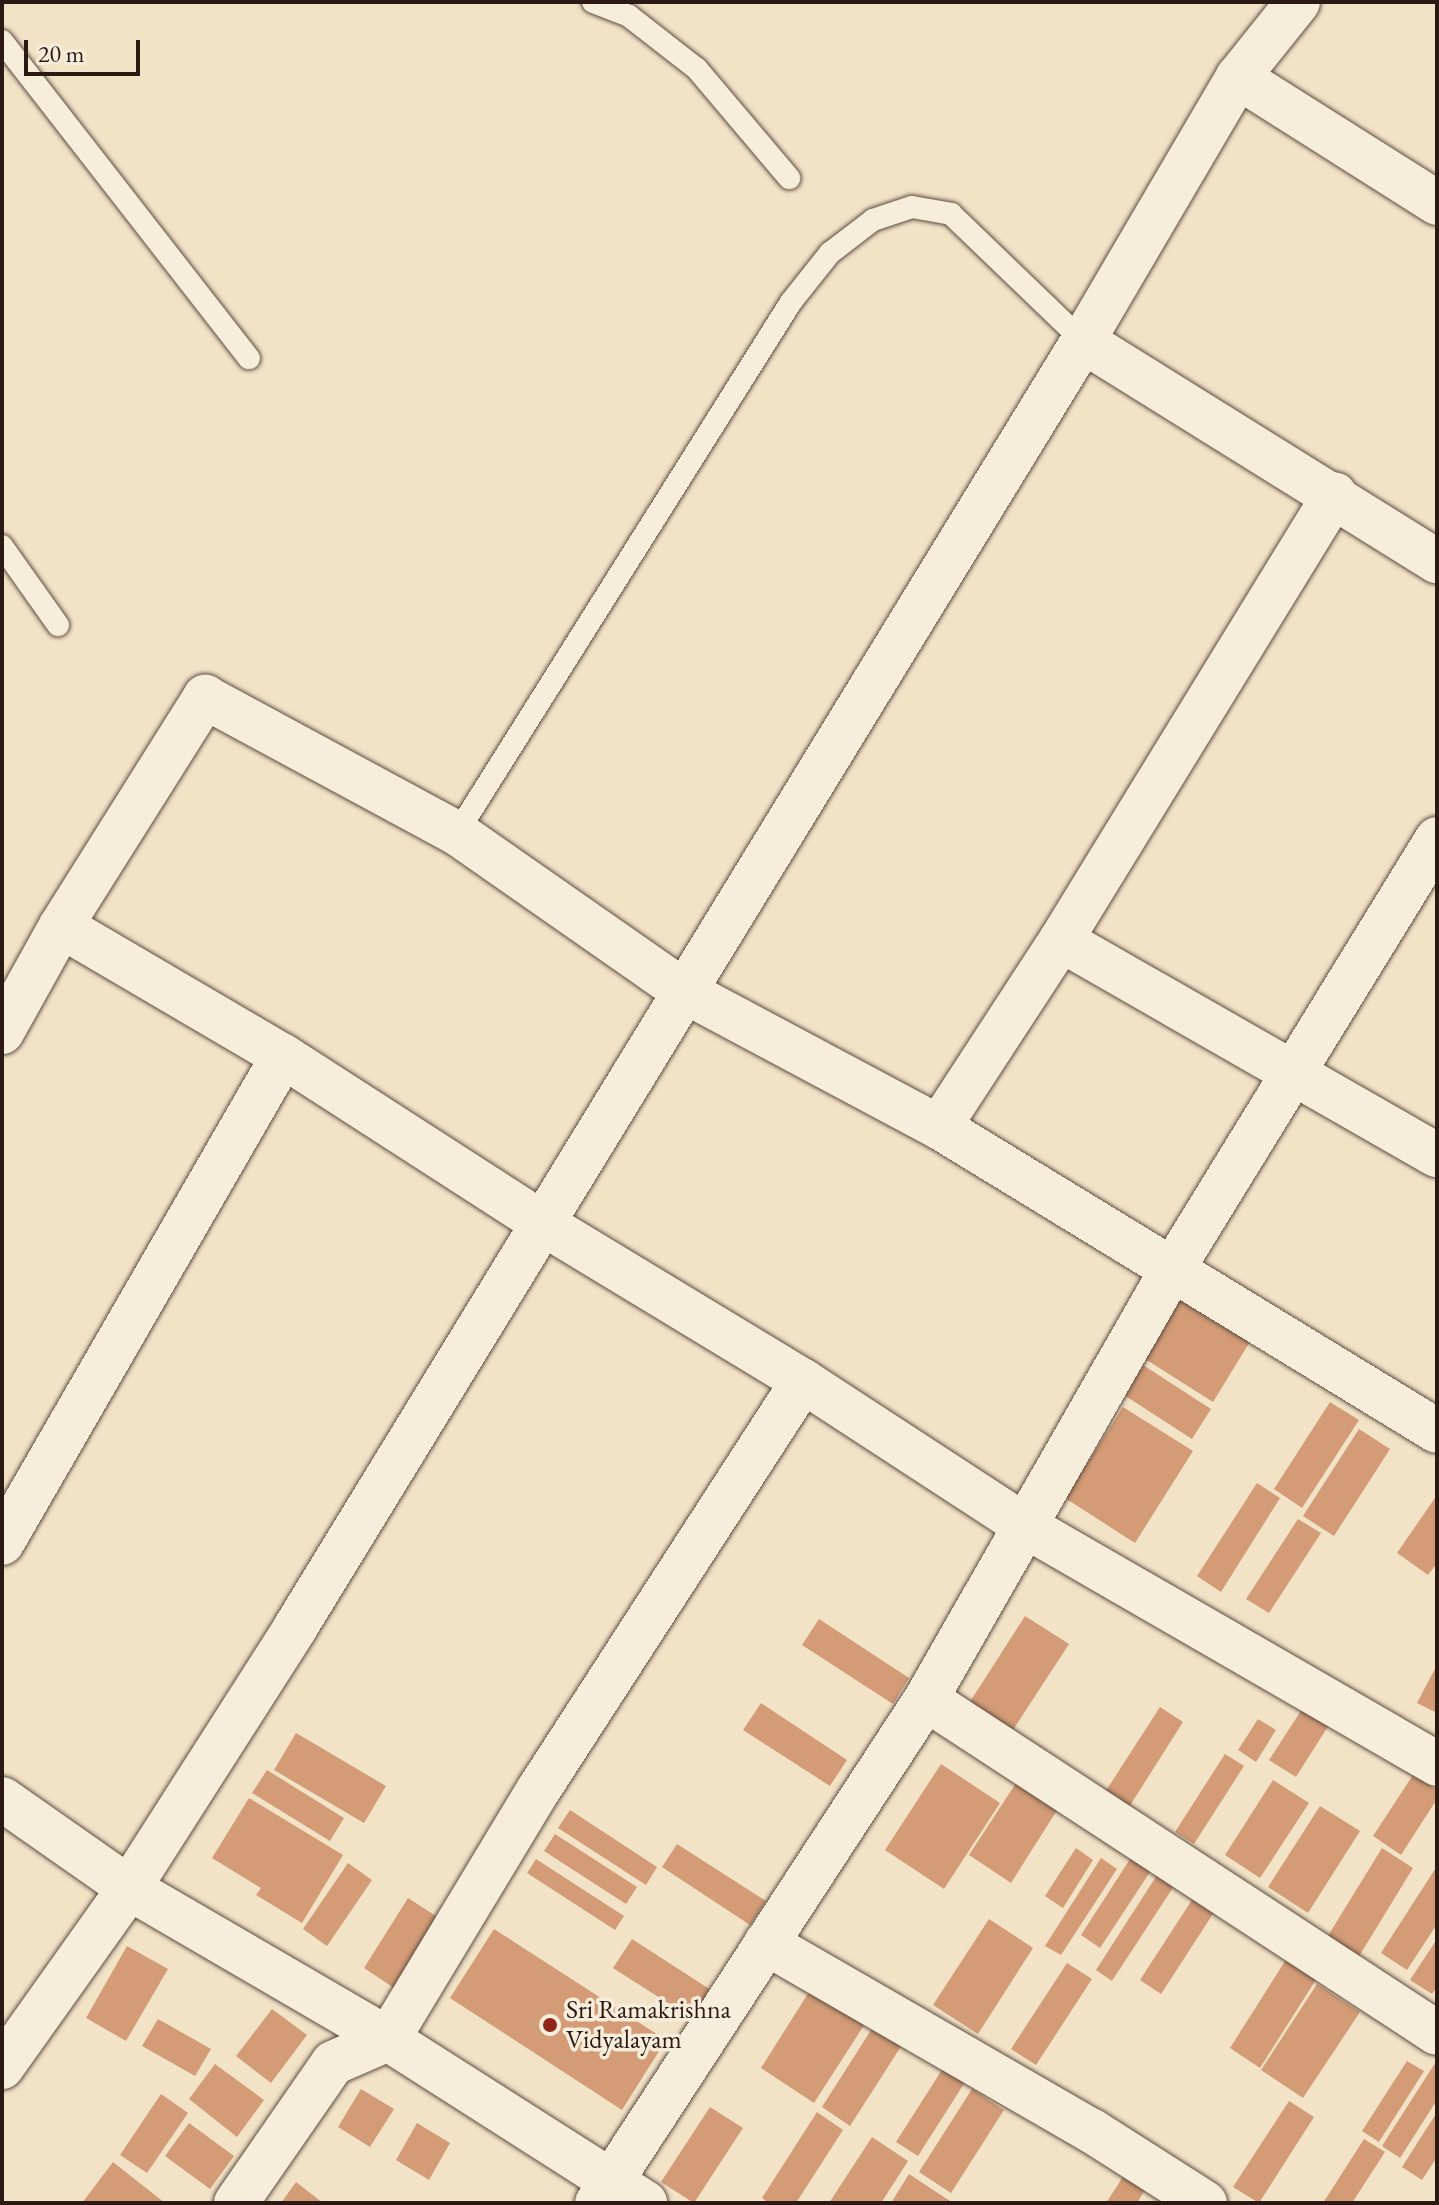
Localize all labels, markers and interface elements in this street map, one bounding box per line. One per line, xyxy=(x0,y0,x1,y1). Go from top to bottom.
scale bar xyxy=(28,24,144,74)
text: 20 m xyxy=(38,38,85,69)
place label: Sri Ramakrishna Vidyalayam xyxy=(566,1994,731,2056)
marker: Sri Ramakrishna Vidyalayam xyxy=(541,2016,559,2034)

